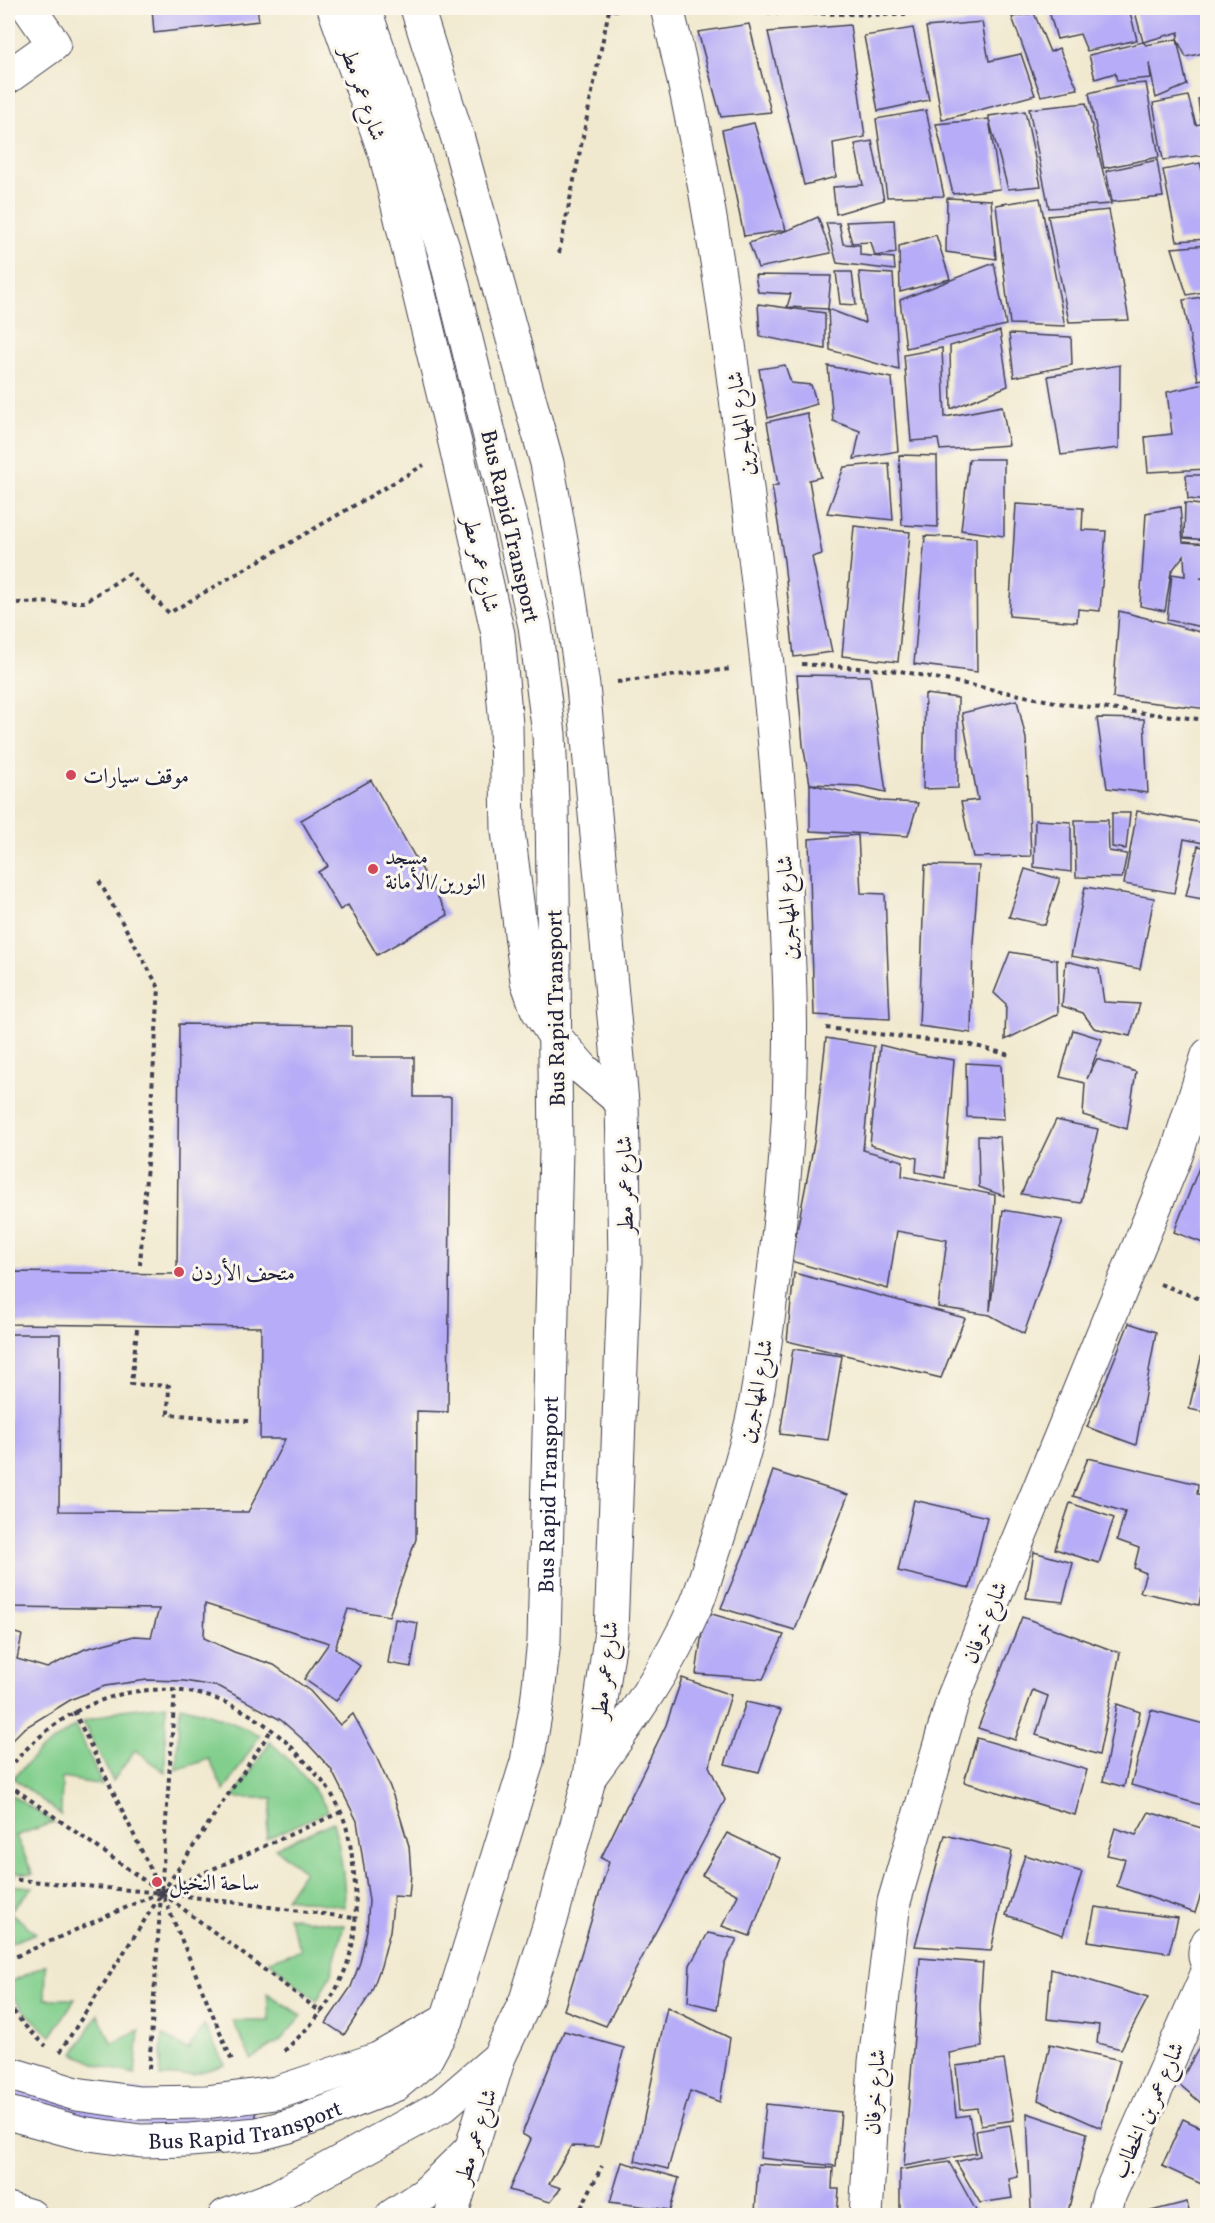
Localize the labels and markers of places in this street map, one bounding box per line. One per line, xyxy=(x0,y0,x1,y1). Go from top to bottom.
place label: موقف سيارات xyxy=(83,762,189,793)
marker: موقف سيارات xyxy=(64,768,78,782)
place label: مسجد النورين/الأمانة xyxy=(385,843,486,899)
marker: مسجد النورين/الأمانة xyxy=(366,862,380,876)
place label: متحف الأردن xyxy=(191,1257,295,1290)
marker: متحف الأردن xyxy=(172,1265,186,1279)
place label: ساحة النخيل xyxy=(169,1869,260,1900)
marker: ساحة النخيل xyxy=(150,1875,164,1889)

